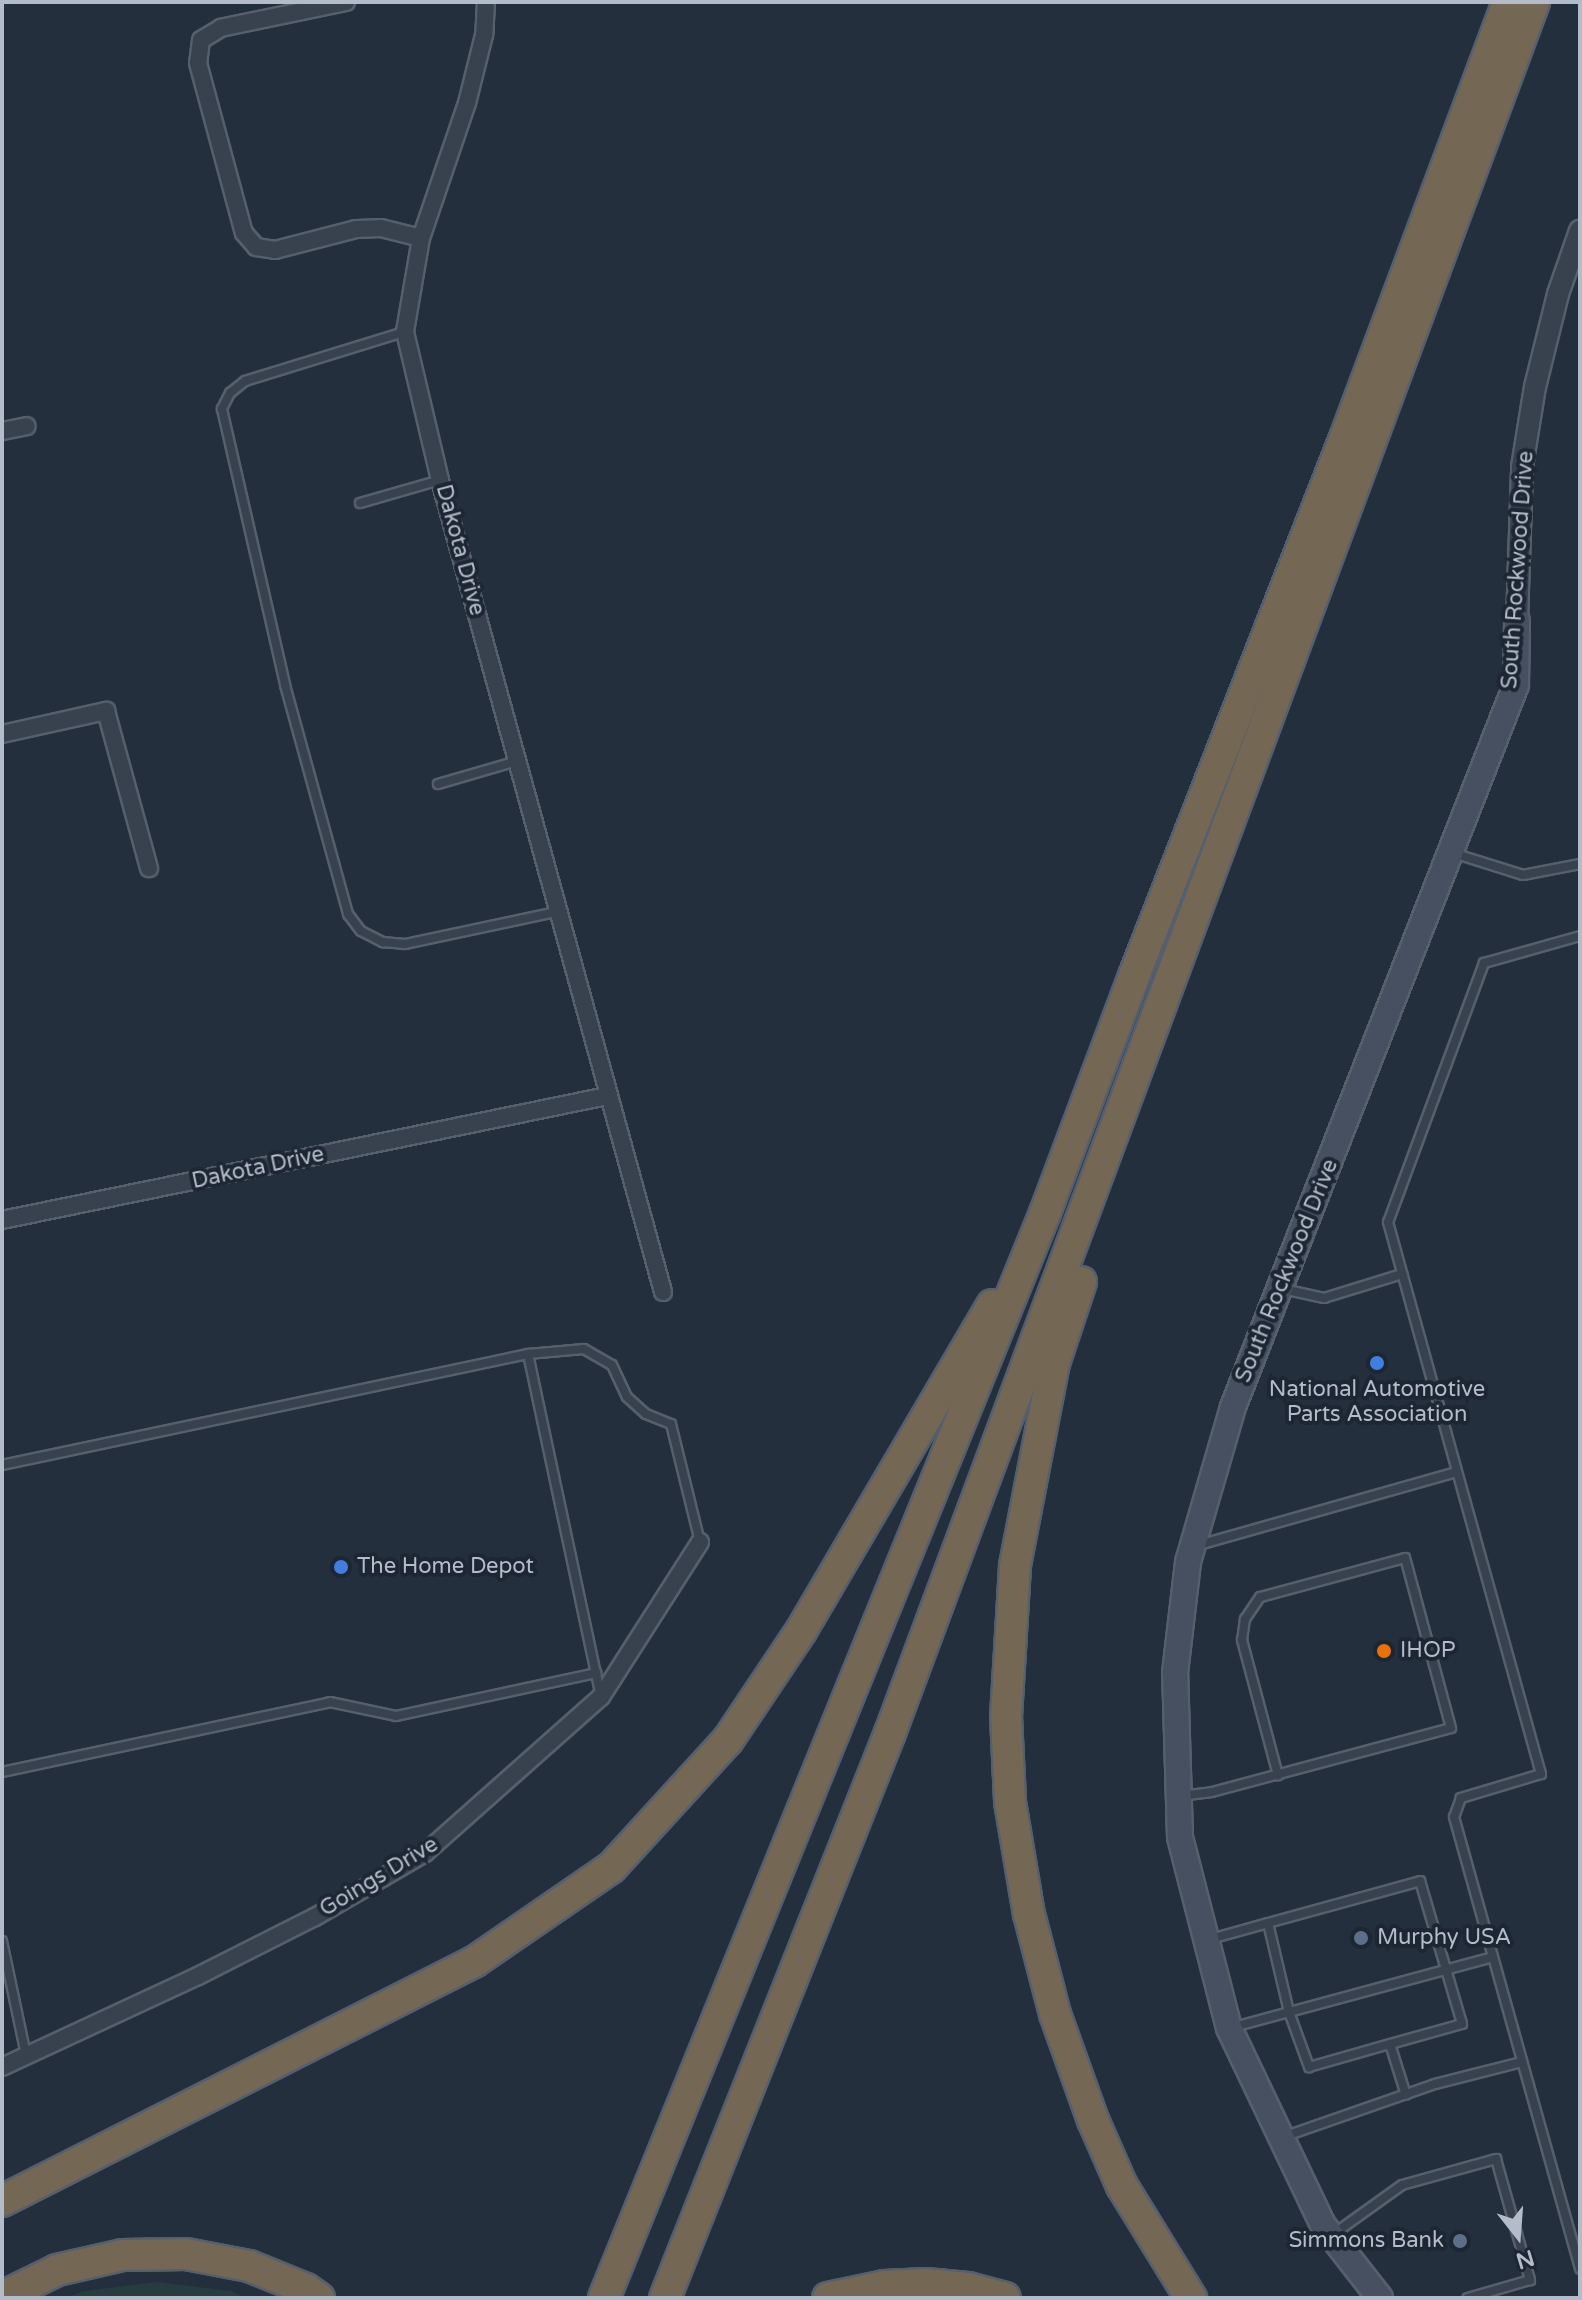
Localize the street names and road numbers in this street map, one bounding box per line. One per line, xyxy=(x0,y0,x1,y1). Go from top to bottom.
street label: South Rockwood Drive xyxy=(1497,450,1539,690)
street label: Dakota Drive xyxy=(430,482,490,618)
street label: Dakota Drive xyxy=(190,1141,326,1195)
street label: South Rockwood Drive xyxy=(1230,1156,1344,1386)
street label: Goings Drive xyxy=(315,1831,443,1923)

